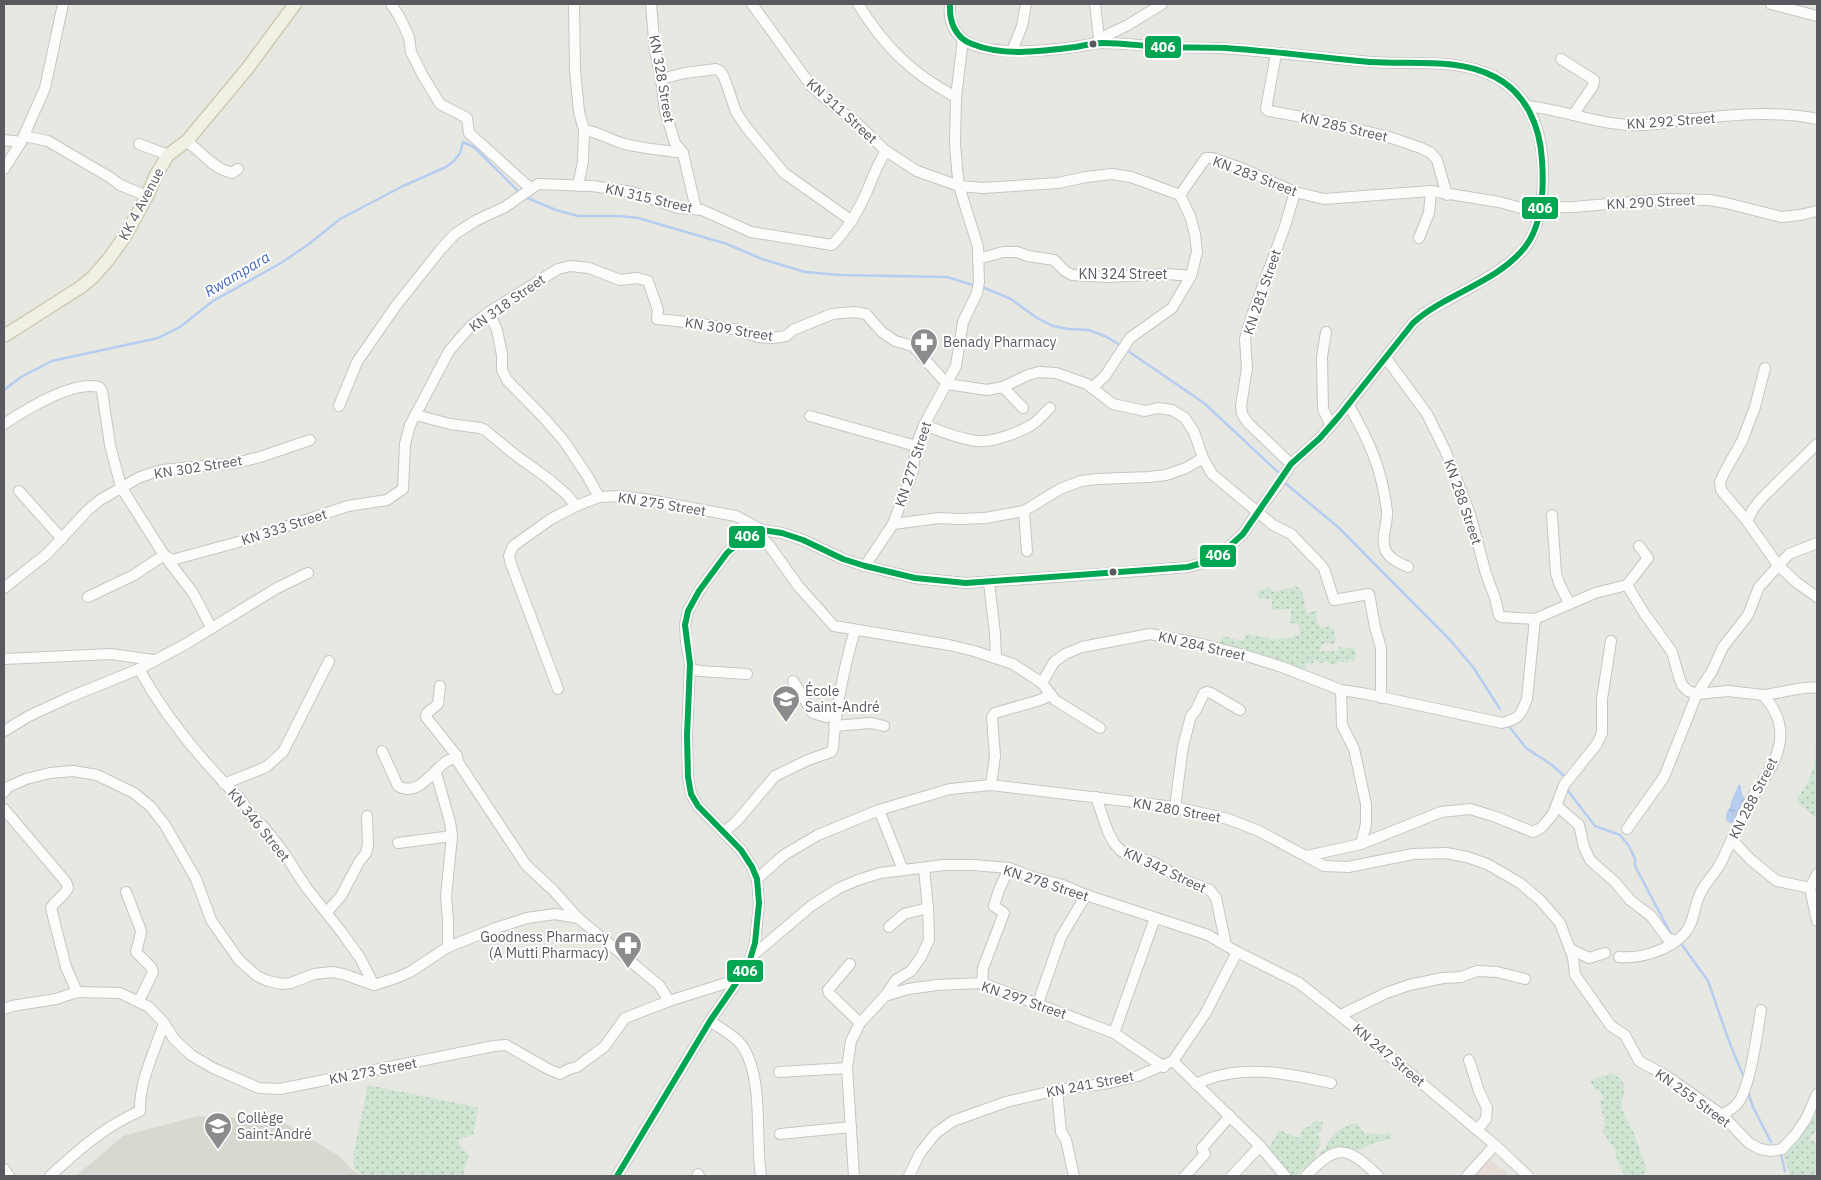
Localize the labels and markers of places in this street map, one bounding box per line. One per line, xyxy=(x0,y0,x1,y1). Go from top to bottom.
unlabelled marker xyxy=(1088,39,1098,49)
pharmacy icon: Benady Pharmacy xyxy=(909,327,939,366)
place label: Benady Pharmacy xyxy=(943,333,1056,351)
unlabelled marker xyxy=(1108,567,1118,577)
place label: École Saint-André xyxy=(805,681,880,716)
school or university icon: École Saint-André xyxy=(771,684,801,723)
place label: Goodness Pharmacy (A Mutti Pharmacy) xyxy=(480,928,609,962)
pharmacy icon: Goodness Pharmacy (A Mutti Pharmacy) xyxy=(613,930,643,969)
place label: Collège Saint-André xyxy=(237,1109,312,1143)
school or university icon: Collège Saint-André xyxy=(203,1111,233,1150)

